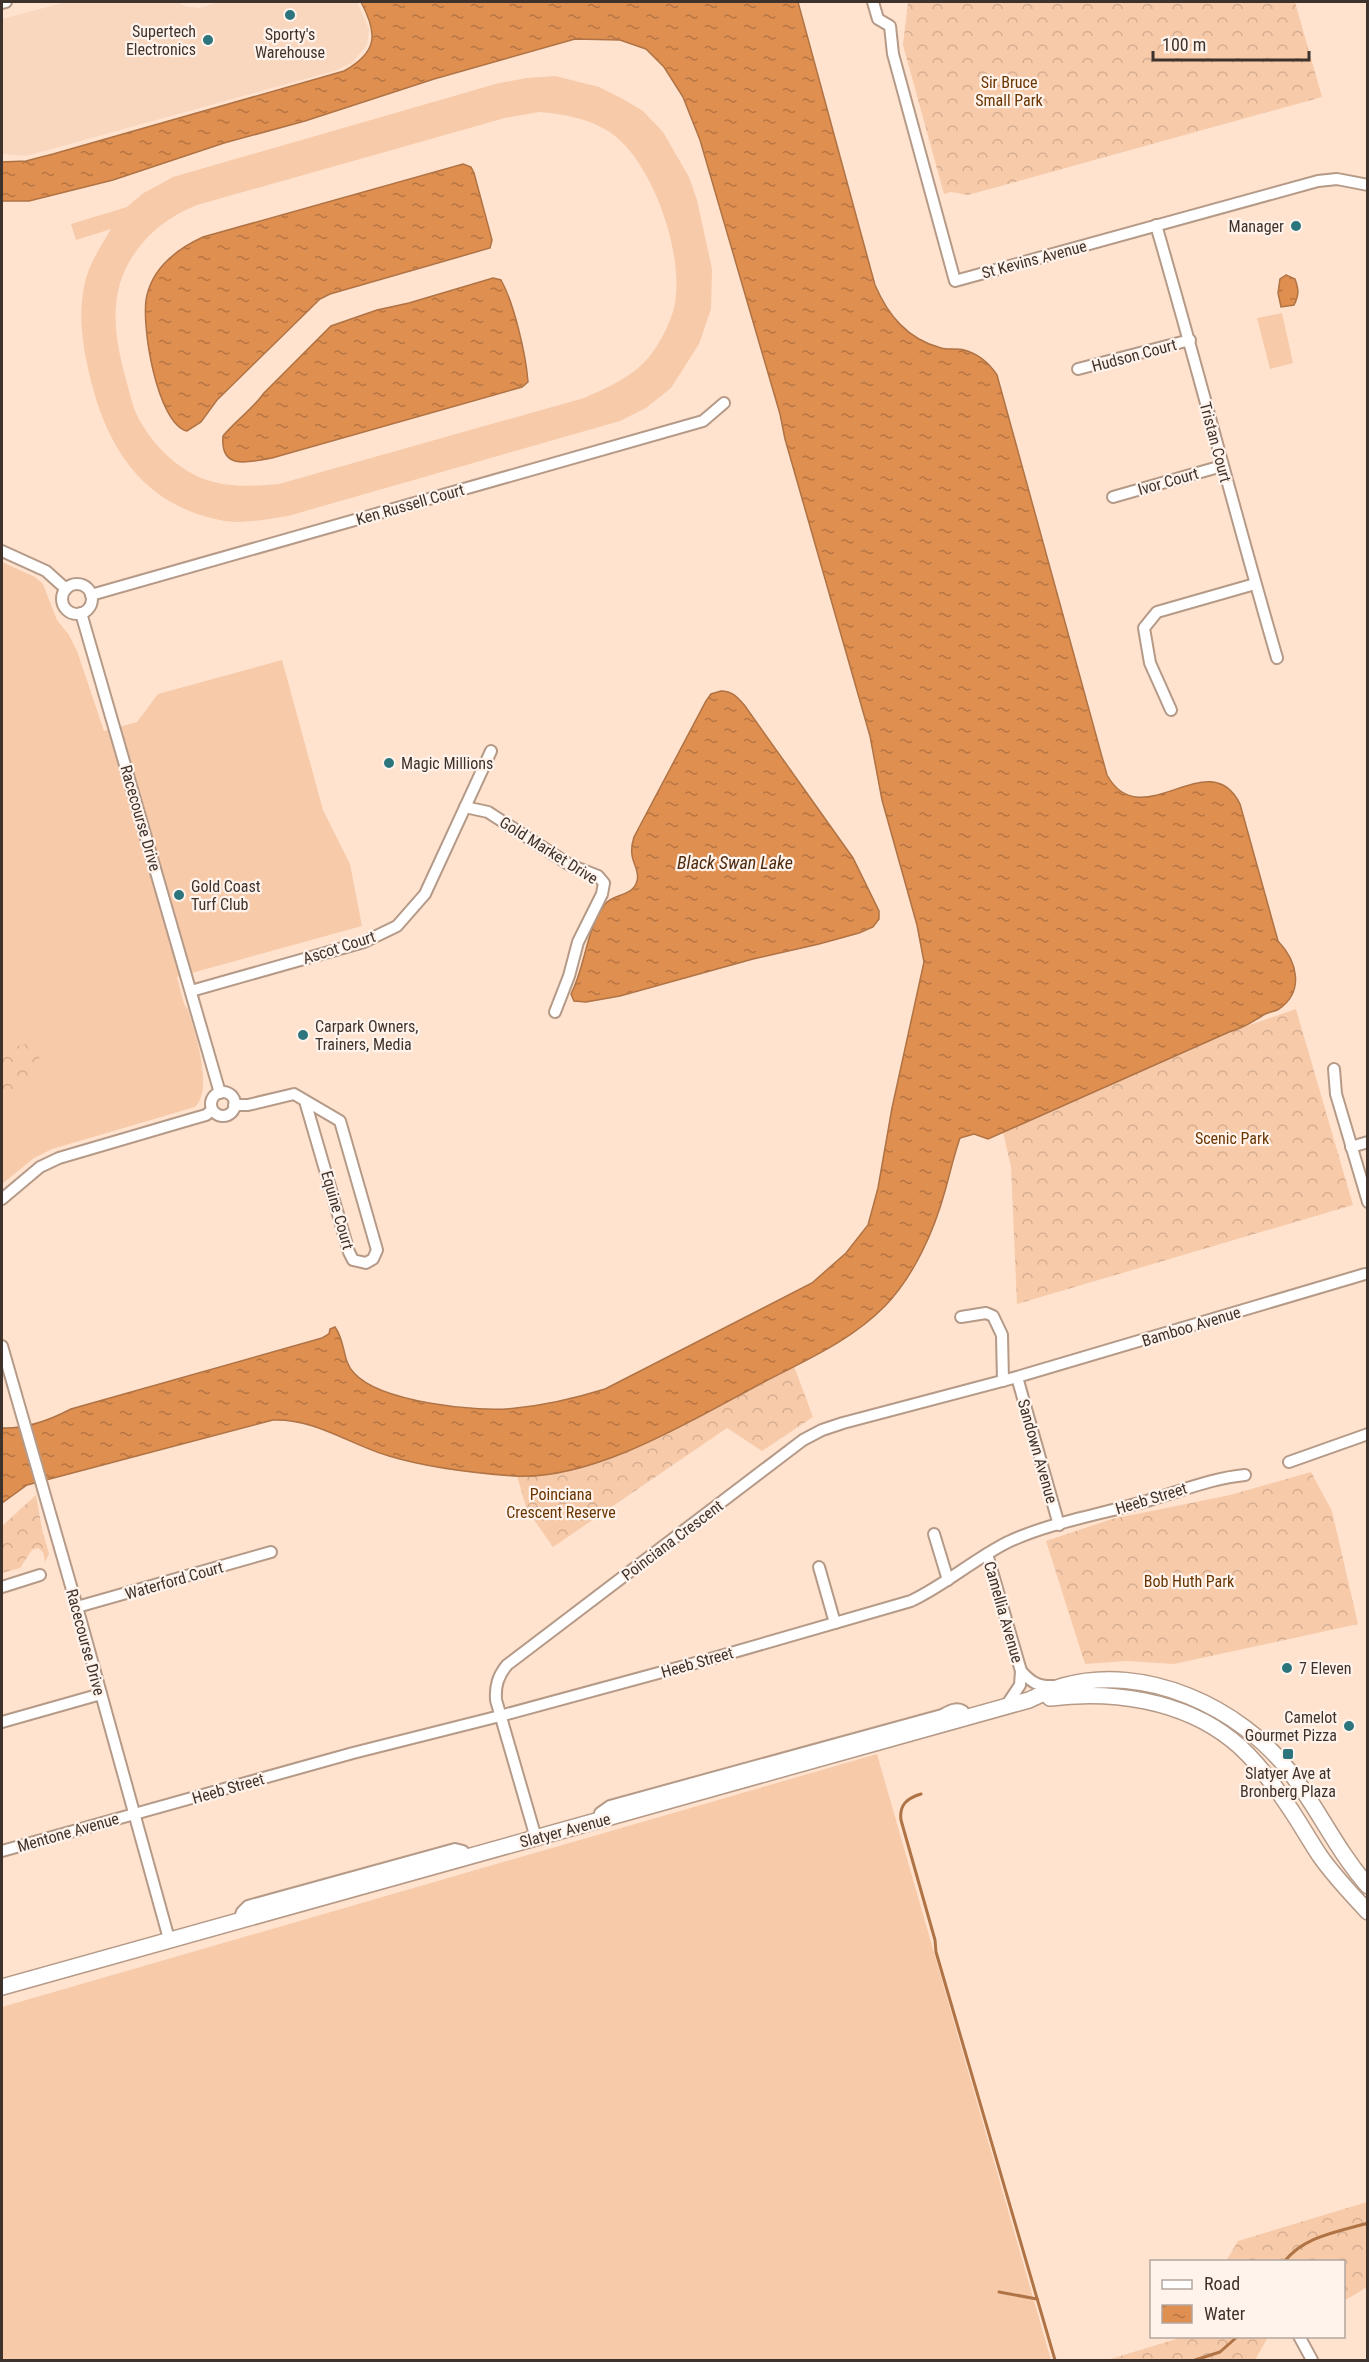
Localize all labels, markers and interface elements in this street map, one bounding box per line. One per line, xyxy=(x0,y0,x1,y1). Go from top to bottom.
marker: Sporty's Warehouse xyxy=(283,8,297,22)
place label: Supertech Electronics xyxy=(126,22,196,59)
scale bar xyxy=(1153,24,1309,62)
place label: Sporty's Warehouse xyxy=(255,25,325,62)
marker: Supertech Electronics xyxy=(201,33,215,47)
text: 100 m xyxy=(1162,34,1206,55)
park label: Sir Bruce Small Park xyxy=(975,73,1044,110)
place label: Manager xyxy=(1229,217,1284,236)
marker: Manager xyxy=(1289,219,1303,233)
street label: St Kevins Avenue xyxy=(980,236,1089,283)
street label: Hudson Court xyxy=(1090,335,1179,376)
street label: Tristan Court xyxy=(1196,400,1235,485)
street label: Ivor Court xyxy=(1136,464,1201,499)
street label: Ken Russell Court xyxy=(354,480,467,529)
place label: Magic Millions xyxy=(401,754,493,773)
marker: Magic Millions xyxy=(382,756,396,770)
street label: Racecourse Drive xyxy=(116,763,165,873)
street label: Gold Market Drive xyxy=(496,813,601,888)
water label: Black Swan Lake xyxy=(677,852,793,873)
place label: Gold Coast Turf Club xyxy=(191,877,261,914)
marker: Gold Coast Turf Club xyxy=(172,888,186,902)
street label: Ascot Court xyxy=(300,927,378,968)
place label: Carpark Owners, Trainers, Media xyxy=(315,1017,419,1054)
marker: Carpark Owners, Trainers, Media xyxy=(296,1028,310,1042)
park label: Scenic Park xyxy=(1195,1129,1270,1148)
street label: Equine Court xyxy=(317,1169,358,1252)
street label: Bamboo Avenue xyxy=(1140,1302,1243,1350)
street label: Sandown Avenue xyxy=(1014,1397,1061,1505)
street label: Heeb Street xyxy=(1113,1479,1190,1518)
park label: Poinciana Crescent Reserve xyxy=(506,1485,616,1522)
street label: Poinciana Crescent xyxy=(618,1496,727,1585)
street label: Waterford Court xyxy=(123,1557,226,1604)
street label: Camellia Avenue xyxy=(980,1559,1027,1665)
park label: Bob Huth Park xyxy=(1144,1572,1235,1591)
street label: Racecourse Drive xyxy=(62,1587,109,1697)
street label: Heeb Street xyxy=(659,1643,736,1682)
place label: 7 Eleven xyxy=(1299,1659,1352,1678)
marker: 7 Eleven xyxy=(1280,1661,1294,1675)
place label: Camelot Gourmet Pizza xyxy=(1245,1708,1337,1745)
marker: Camelot Gourmet Pizza xyxy=(1342,1719,1356,1733)
marker: Slatyer Ave at Bronberg Plaza xyxy=(1281,1747,1295,1761)
place label: Slatyer Ave at Bronberg Plaza xyxy=(1240,1764,1336,1801)
street label: Heeb Street xyxy=(190,1769,267,1808)
street label: Mentone Avenue xyxy=(15,1809,121,1856)
street label: Slatyer Avenue xyxy=(518,1809,613,1852)
legend xyxy=(1150,2260,1345,2338)
text: Road xyxy=(1204,2273,1240,2294)
text: Water xyxy=(1204,2303,1246,2324)

